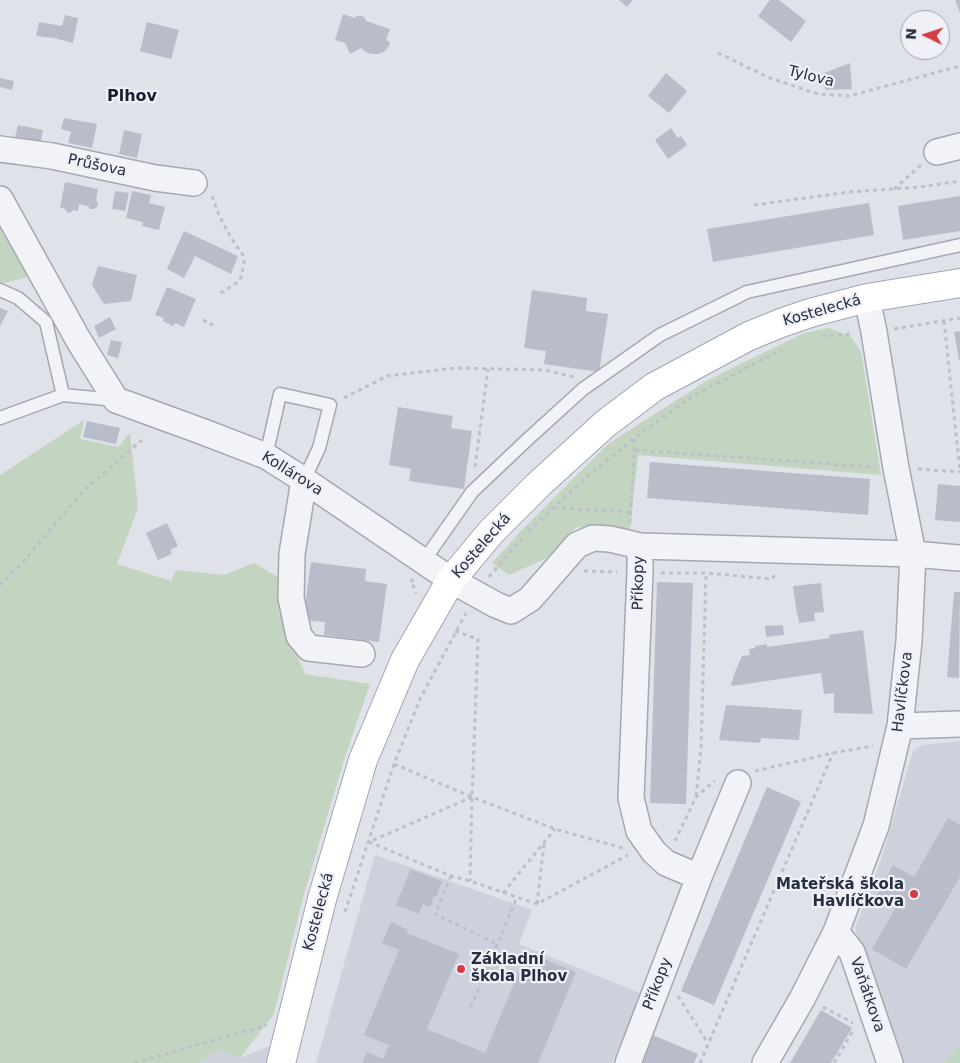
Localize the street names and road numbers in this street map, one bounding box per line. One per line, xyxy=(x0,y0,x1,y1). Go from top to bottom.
street label: Tylova xyxy=(786,63,836,91)
street label: Průšova xyxy=(66,151,128,181)
street label: Kostelecká xyxy=(781,291,863,331)
street label: Kollárova xyxy=(258,448,326,500)
street label: Kostelecká xyxy=(449,510,515,582)
street label: Příkopy xyxy=(630,555,648,611)
street label: Havlíčkova xyxy=(889,651,917,733)
street label: Kostelecká xyxy=(300,871,338,953)
street label: Příkopy xyxy=(640,955,676,1013)
street label: Vaňátkova xyxy=(846,955,888,1035)

